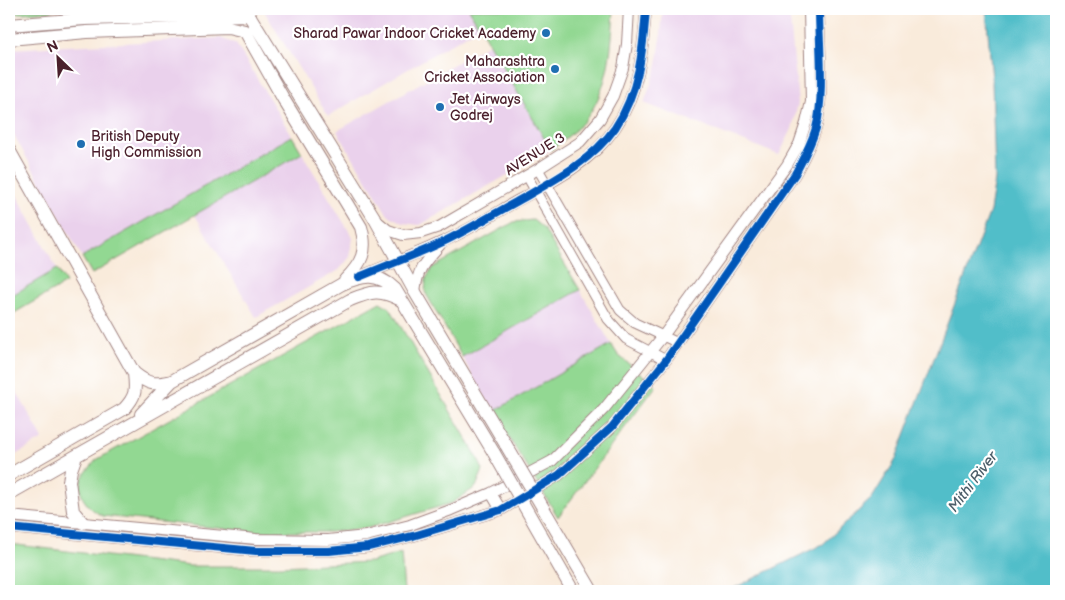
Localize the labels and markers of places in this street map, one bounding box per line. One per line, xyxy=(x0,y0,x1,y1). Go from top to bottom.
place label: Sharad Pawar Indoor Cricket Academy xyxy=(294,25,537,42)
marker: Sharad Pawar Indoor Cricket Academy xyxy=(540,27,552,39)
place label: Maharashtra Cricket Association xyxy=(424,53,545,86)
marker: Maharashtra Cricket Association xyxy=(549,63,561,75)
place label: Jet Airways Godrej xyxy=(450,91,521,124)
marker: Jet Airways Godrej xyxy=(434,101,446,113)
place label: British Deputy High Commission xyxy=(91,128,202,161)
marker: British Deputy High Commission xyxy=(75,138,87,150)

